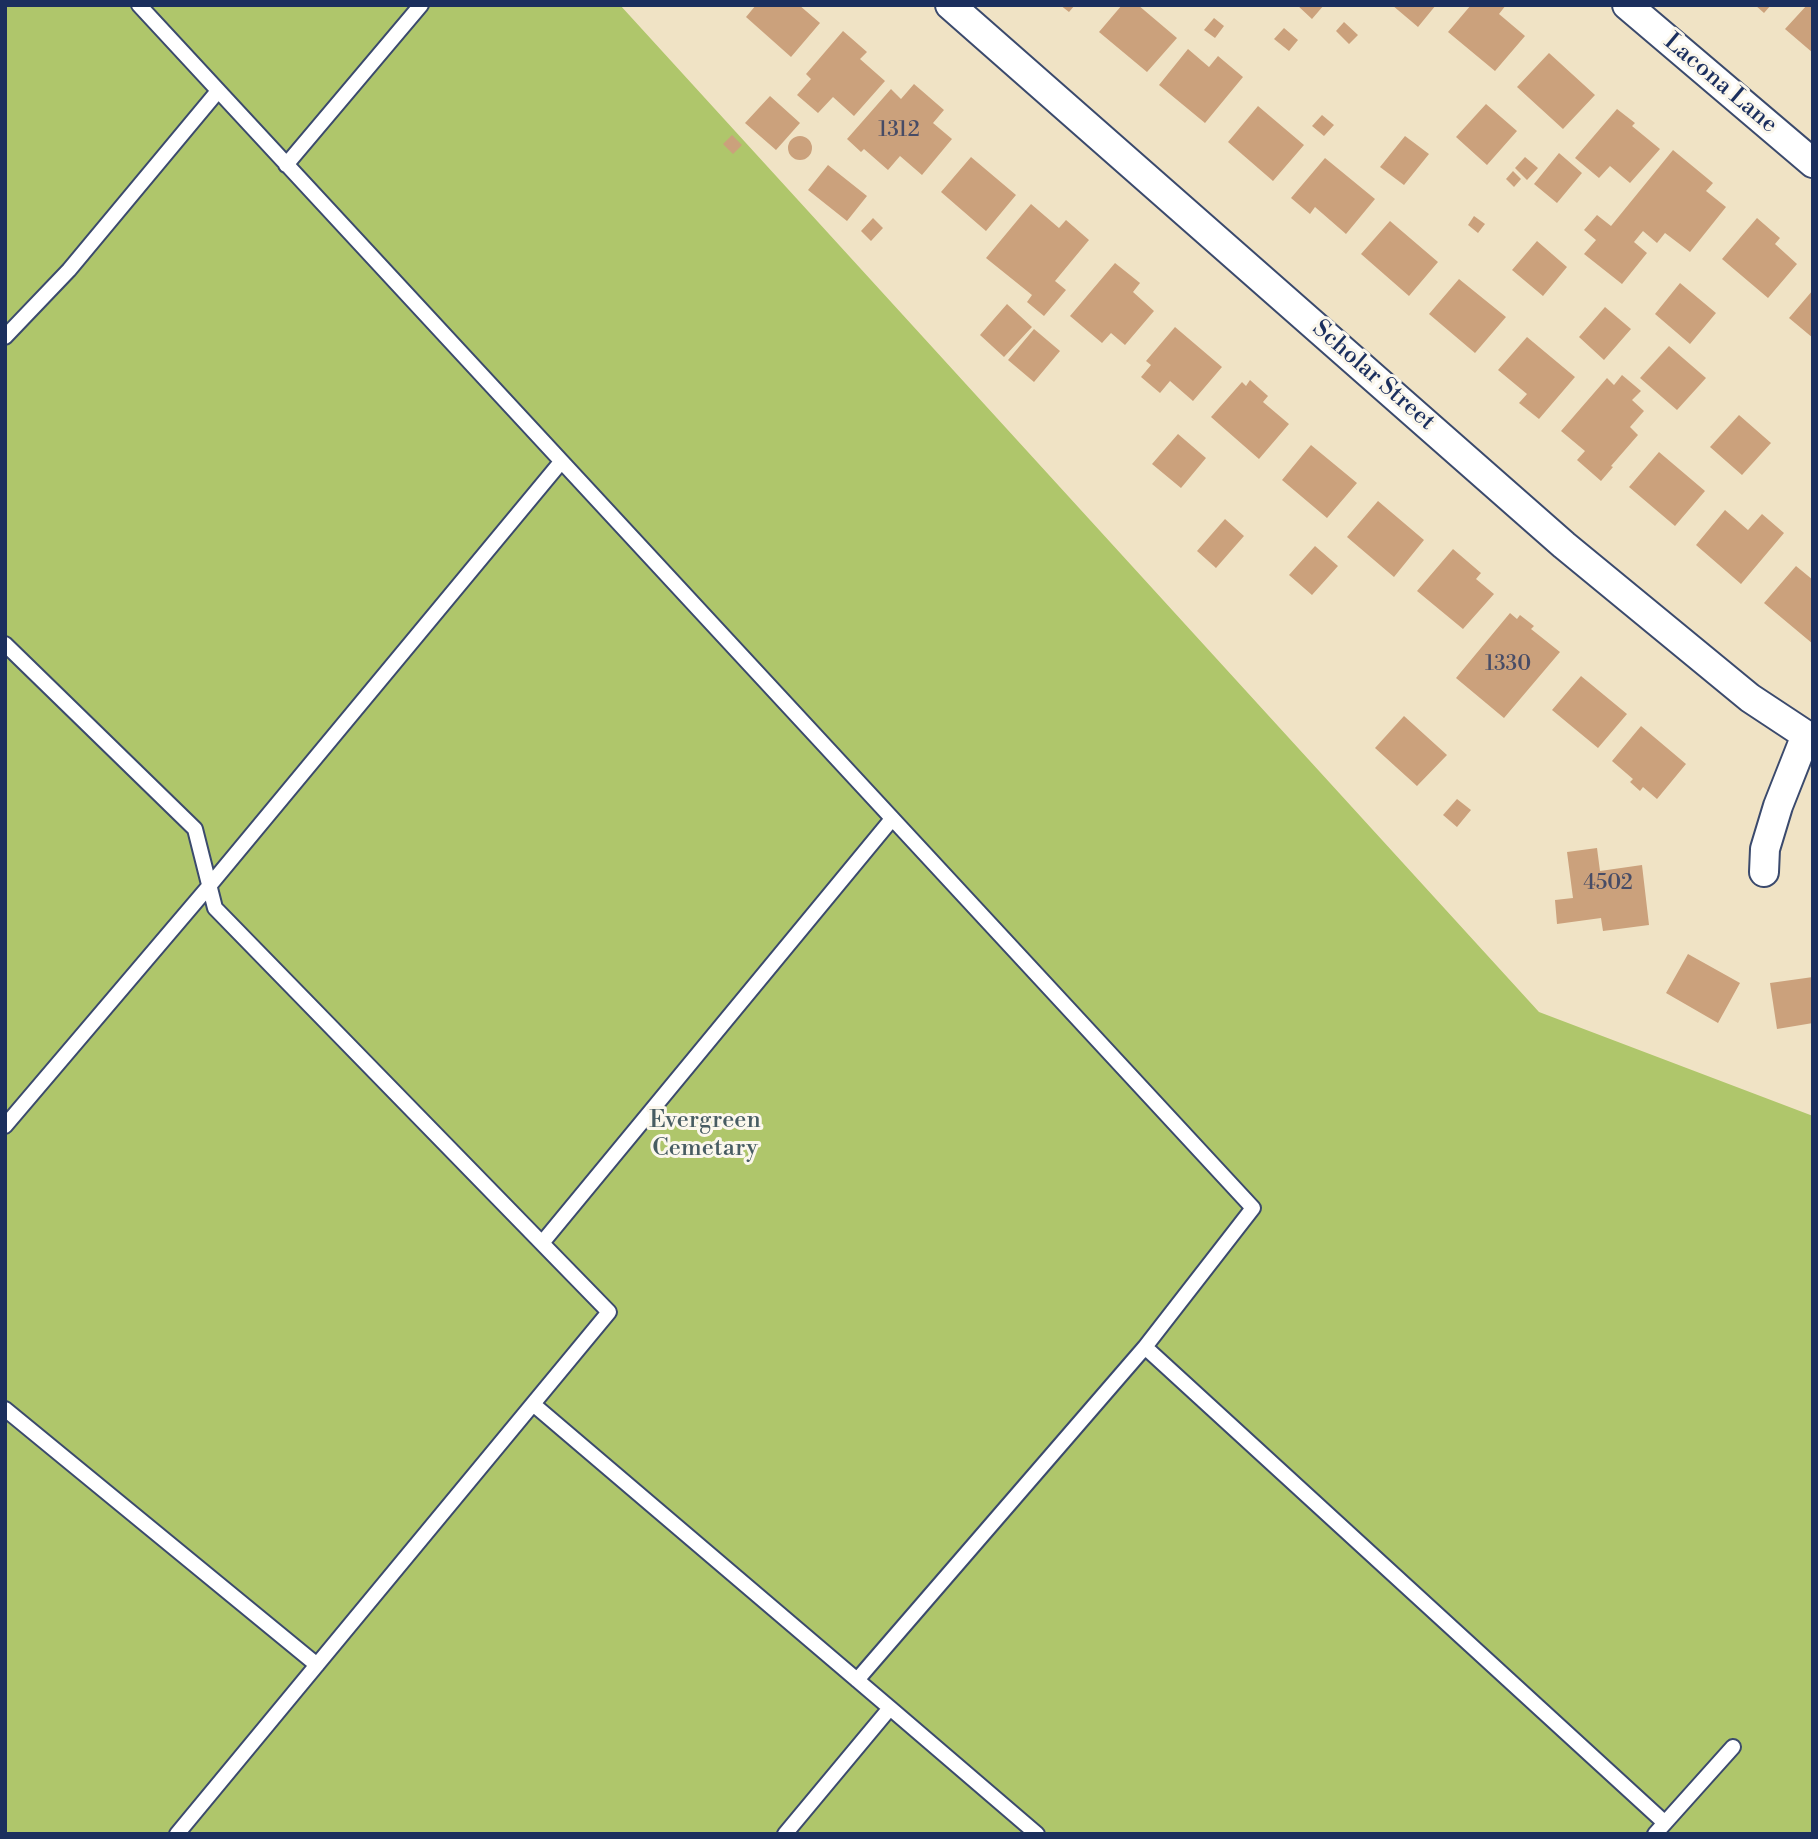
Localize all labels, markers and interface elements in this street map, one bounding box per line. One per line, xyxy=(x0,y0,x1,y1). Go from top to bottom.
street label: Lacona Lane xyxy=(1657,28,1783,140)
house number: 1312 xyxy=(878,118,920,144)
street label: Scholar Street xyxy=(1306,315,1440,437)
house number: 1330 xyxy=(1485,652,1531,678)
house number: 4502 xyxy=(1583,871,1633,897)
park label: Evergreen Cemetary xyxy=(649,1107,761,1163)

